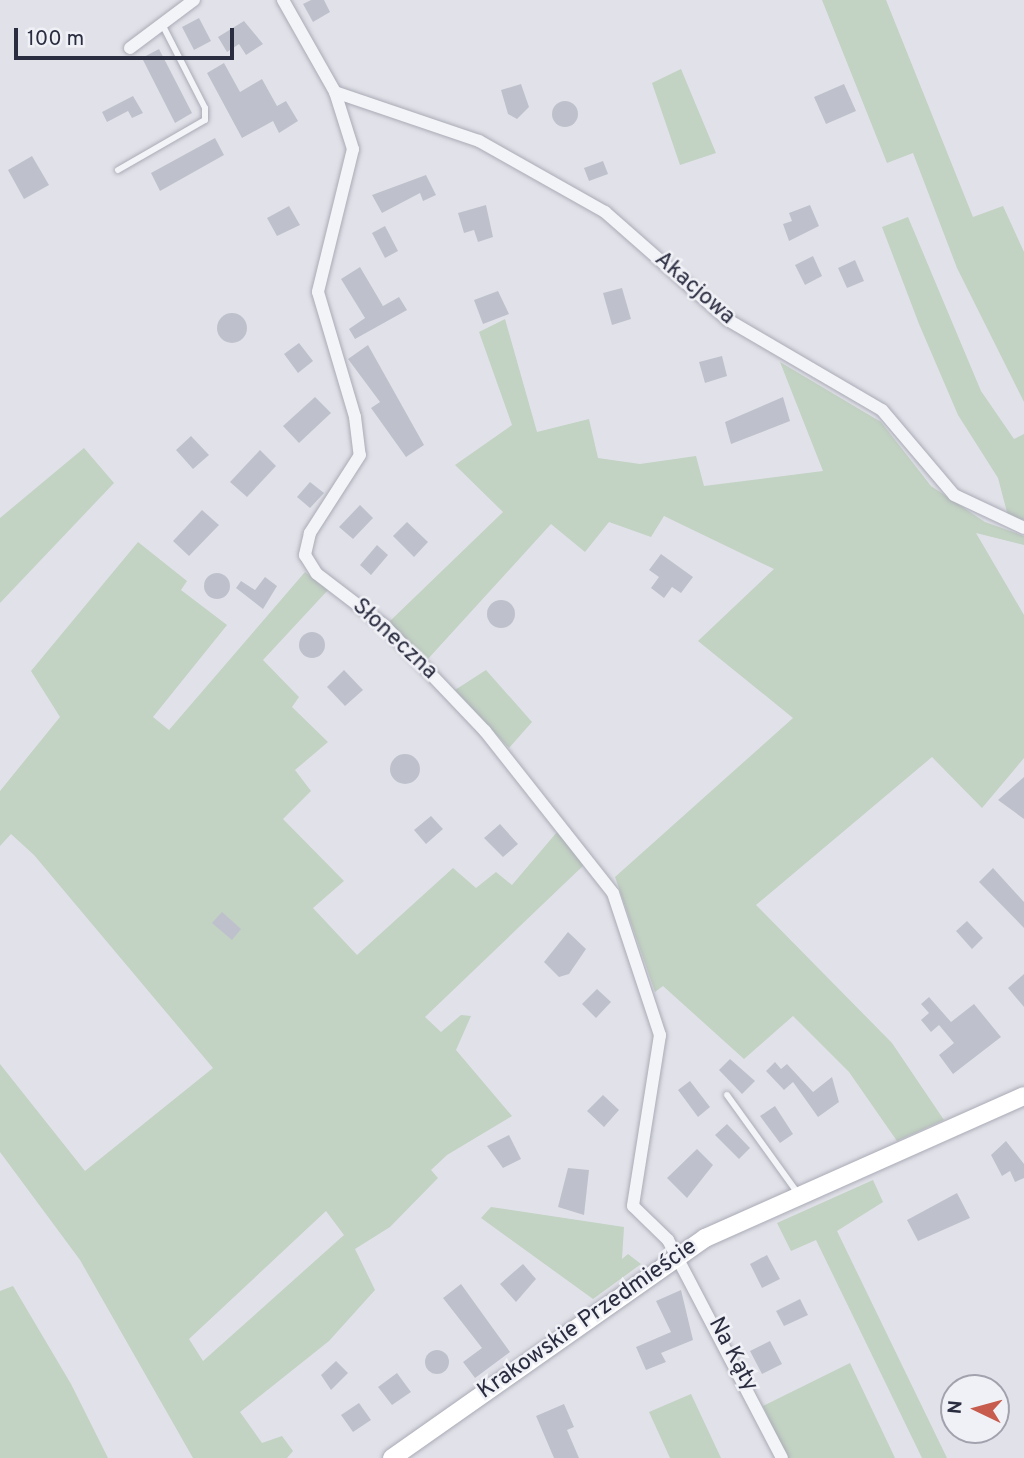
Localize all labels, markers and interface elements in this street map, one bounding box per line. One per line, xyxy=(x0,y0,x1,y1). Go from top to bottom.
scale bar xyxy=(18,14,238,58)
text: 100 m xyxy=(27,26,84,53)
street label: Akacjowa xyxy=(648,246,740,332)
street label: Słoneczna xyxy=(346,594,442,686)
street label: Krakowskie Przedmieście xyxy=(473,1234,703,1406)
street label: Na Kąty xyxy=(701,1313,763,1397)
north arrow xyxy=(940,1374,1010,1444)
text: N xyxy=(944,1399,969,1415)

